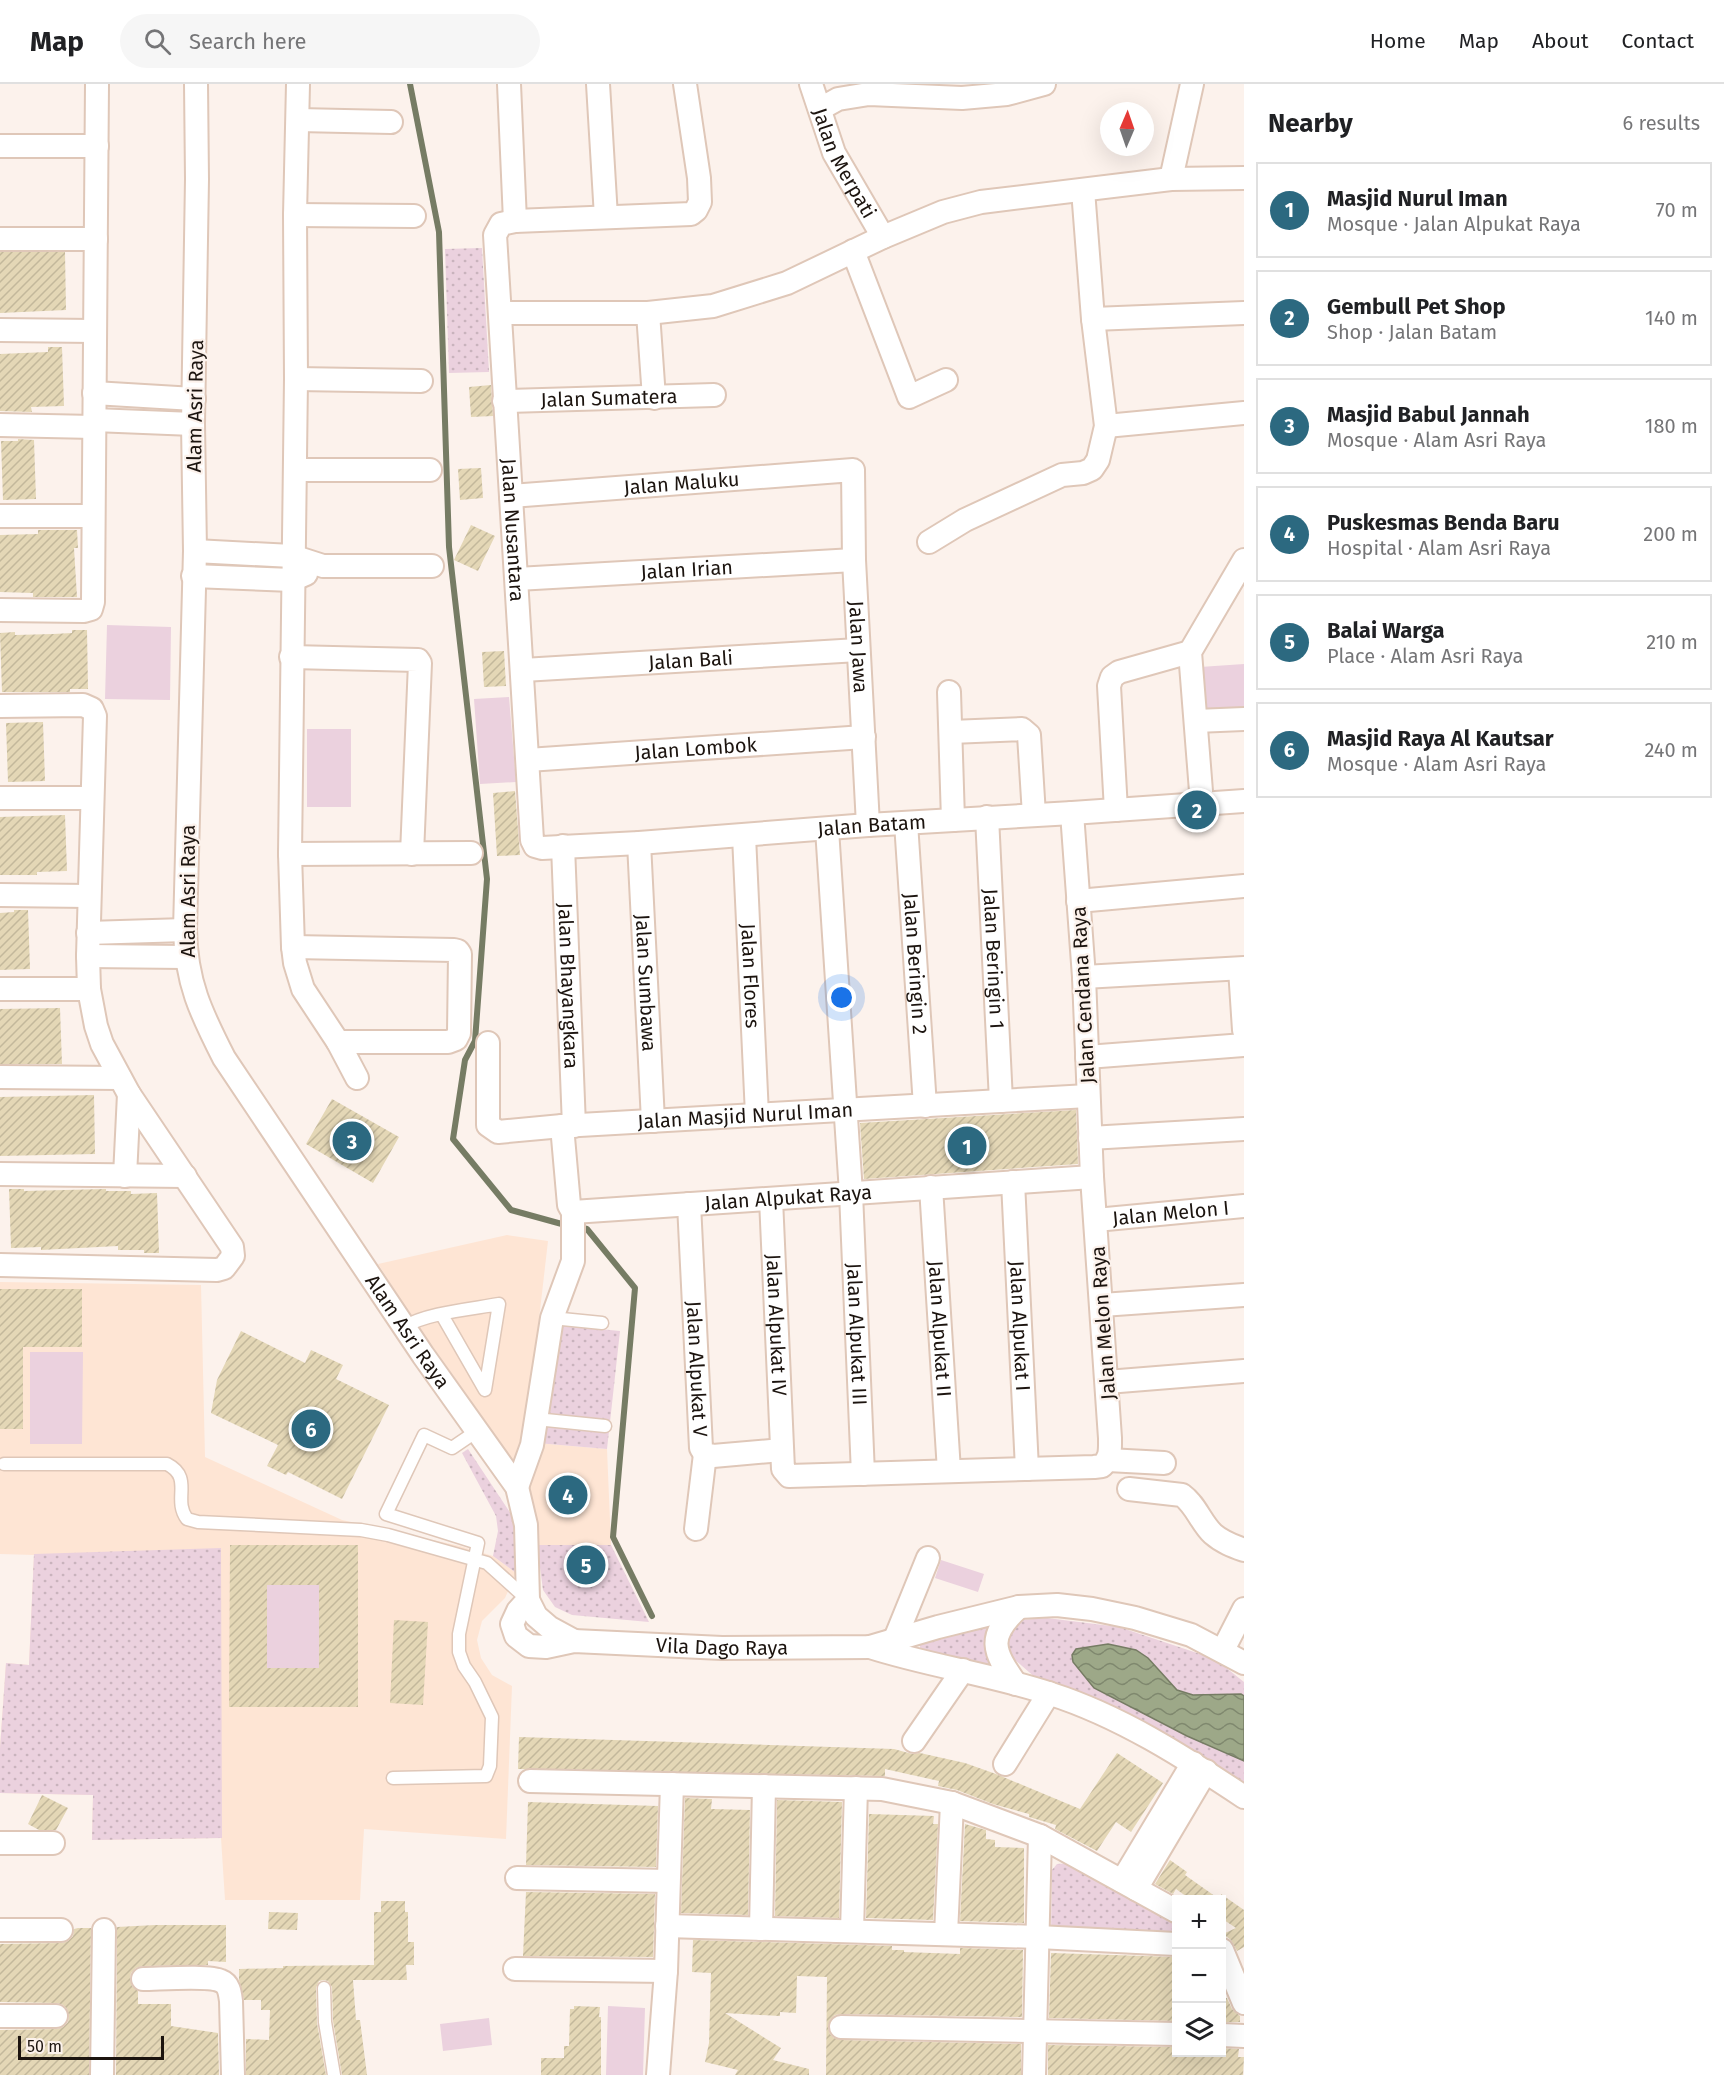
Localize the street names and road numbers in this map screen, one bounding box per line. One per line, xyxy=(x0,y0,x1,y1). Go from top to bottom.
street label: Jalan Merpati xyxy=(808,105,881,222)
street label: Alam Asri Raya xyxy=(182,339,208,473)
street label: Jalan Sumatera xyxy=(540,384,678,412)
street label: Jalan Nusantara xyxy=(497,458,529,602)
street label: Jalan Maluku xyxy=(623,467,740,499)
street label: Jalan Irian xyxy=(640,555,734,584)
street label: Jalan Jawa xyxy=(844,600,873,694)
street label: Jalan Bali xyxy=(648,645,734,674)
street label: Jalan Lombok xyxy=(634,732,758,765)
street label: Jalan Batam xyxy=(817,810,927,841)
street label: Alam Asri Raya xyxy=(176,825,200,957)
street label: Jalan Beringin 1 xyxy=(979,888,1009,1030)
street label: Jalan Beringin 2 xyxy=(899,892,932,1035)
street label: Jalan Bhayangkara xyxy=(553,902,584,1069)
street label: Jalan Cendana Raya xyxy=(1066,906,1100,1084)
street label: Jalan Sumbawa xyxy=(631,913,661,1052)
street label: Jalan Flores xyxy=(736,923,765,1029)
street label: Jalan Masjid Nurul Iman xyxy=(637,1097,854,1134)
street label: Jalan Alpukat Raya xyxy=(704,1180,873,1215)
street label: Jalan Melon I xyxy=(1111,1195,1230,1230)
street label: Jalan Melon Raya xyxy=(1086,1245,1120,1401)
street label: Jalan Alpukat IV xyxy=(761,1254,792,1396)
street label: Jalan Alpukat II xyxy=(924,1260,956,1398)
street label: Jalan Alpukat I xyxy=(1005,1260,1035,1392)
street label: Jalan Alpukat III xyxy=(842,1262,872,1406)
street label: Alam Asri Raya xyxy=(360,1270,455,1393)
street label: Jalan Alpukat V xyxy=(682,1300,712,1437)
street label: Vila Dago Raya xyxy=(655,1633,788,1660)

